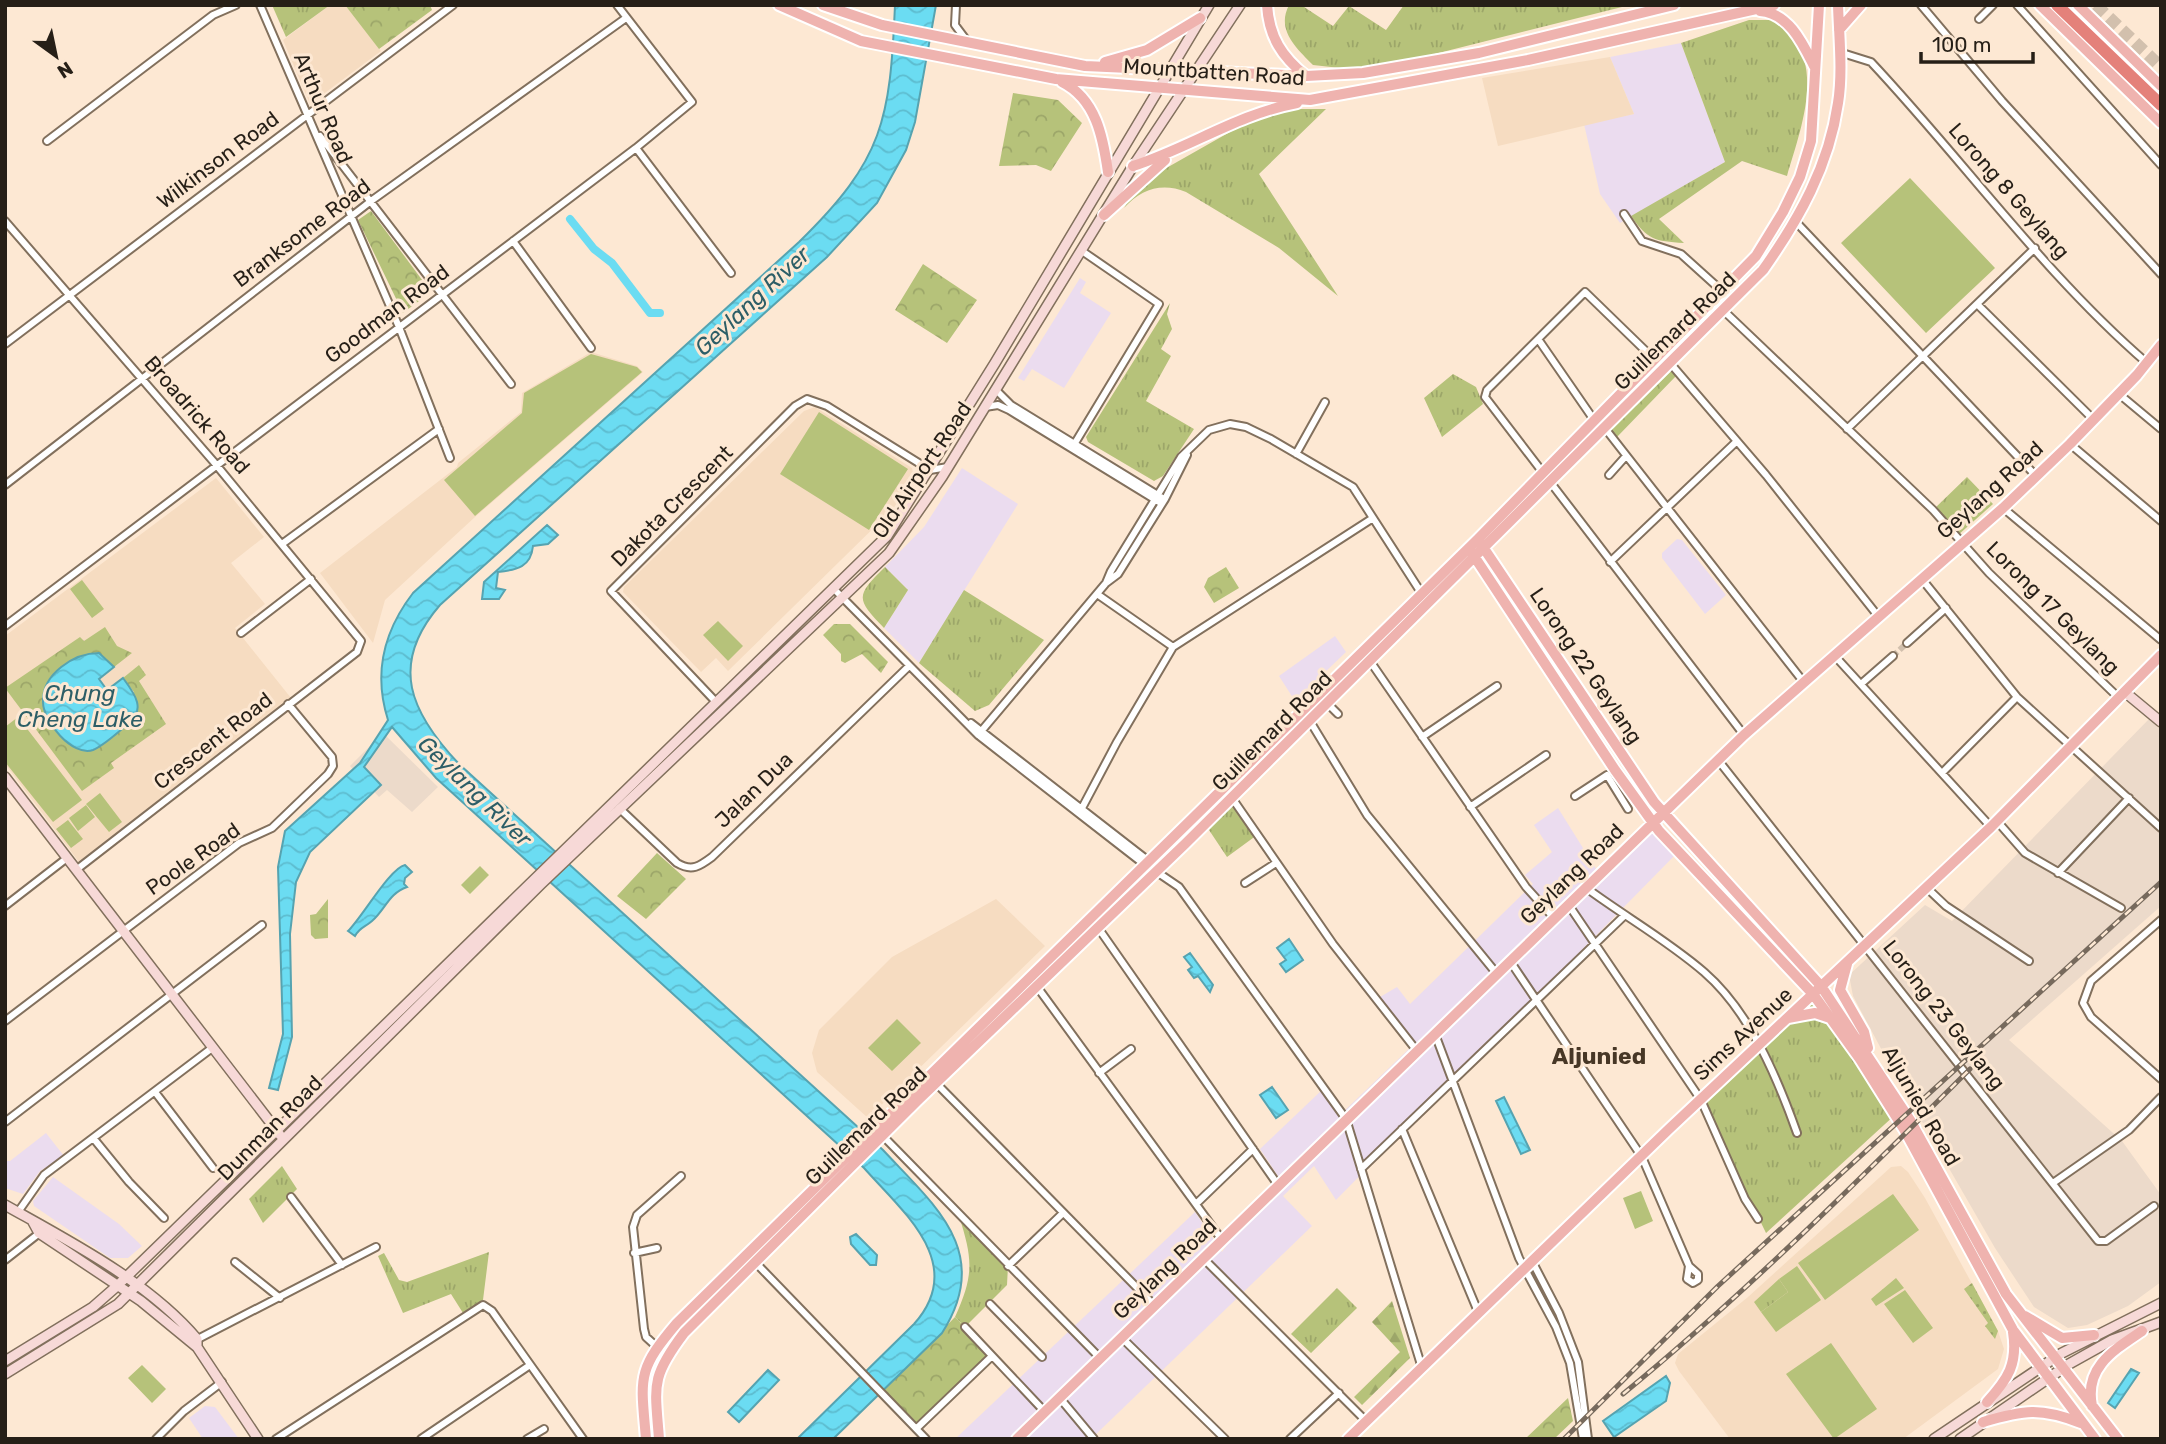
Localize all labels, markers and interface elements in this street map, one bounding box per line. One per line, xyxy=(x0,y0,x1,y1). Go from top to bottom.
north arrow xyxy=(21,21,91,91)
scale bar xyxy=(1921,21,2033,65)
text: 100 m xyxy=(1932,32,1991,57)
street label: Arthur Road xyxy=(289,49,358,167)
street label: Mountbatten Road xyxy=(1122,53,1306,90)
text: N xyxy=(53,56,77,83)
street label: Wilkinson Road xyxy=(152,106,284,214)
street label: Lorong 8 Geylang xyxy=(1944,118,2075,264)
street label: Branksome Road xyxy=(228,173,375,292)
water label: Geylang River xyxy=(688,240,816,362)
street label: Goodman Road xyxy=(320,259,454,368)
street label: Guillemard Road xyxy=(1609,266,1741,395)
street label: Broadrick Road xyxy=(139,351,255,479)
street label: Old Airport Road xyxy=(867,397,976,543)
street label: Geylang Road xyxy=(1931,435,2048,544)
street label: Dakota Crescent xyxy=(606,440,738,572)
street label: Lorong 17 Geylang xyxy=(1982,536,2125,679)
street label: Lorong 22 Geylang xyxy=(1525,583,1648,749)
street label: Guillemard Road xyxy=(1206,665,1337,796)
water label: Chung Cheng Lake xyxy=(17,679,143,733)
street label: Crescent Road xyxy=(149,687,277,795)
water label: Geylang River xyxy=(412,730,539,853)
street label: Jalan Dua xyxy=(710,747,798,833)
street label: Poole Road xyxy=(141,817,245,900)
street label: Geylang Road xyxy=(1515,818,1629,929)
street label: Lorong 23 Geylang xyxy=(1878,935,2011,1095)
street label: Sims Avenue xyxy=(1688,982,1797,1086)
street label: Aljunied Road xyxy=(1877,1041,1966,1170)
district label: Aljunied xyxy=(1552,1042,1646,1070)
street label: Guillemard Road xyxy=(800,1061,932,1190)
street label: Dunman Road xyxy=(212,1070,327,1185)
street label: Geylang Road xyxy=(1108,1213,1222,1324)

